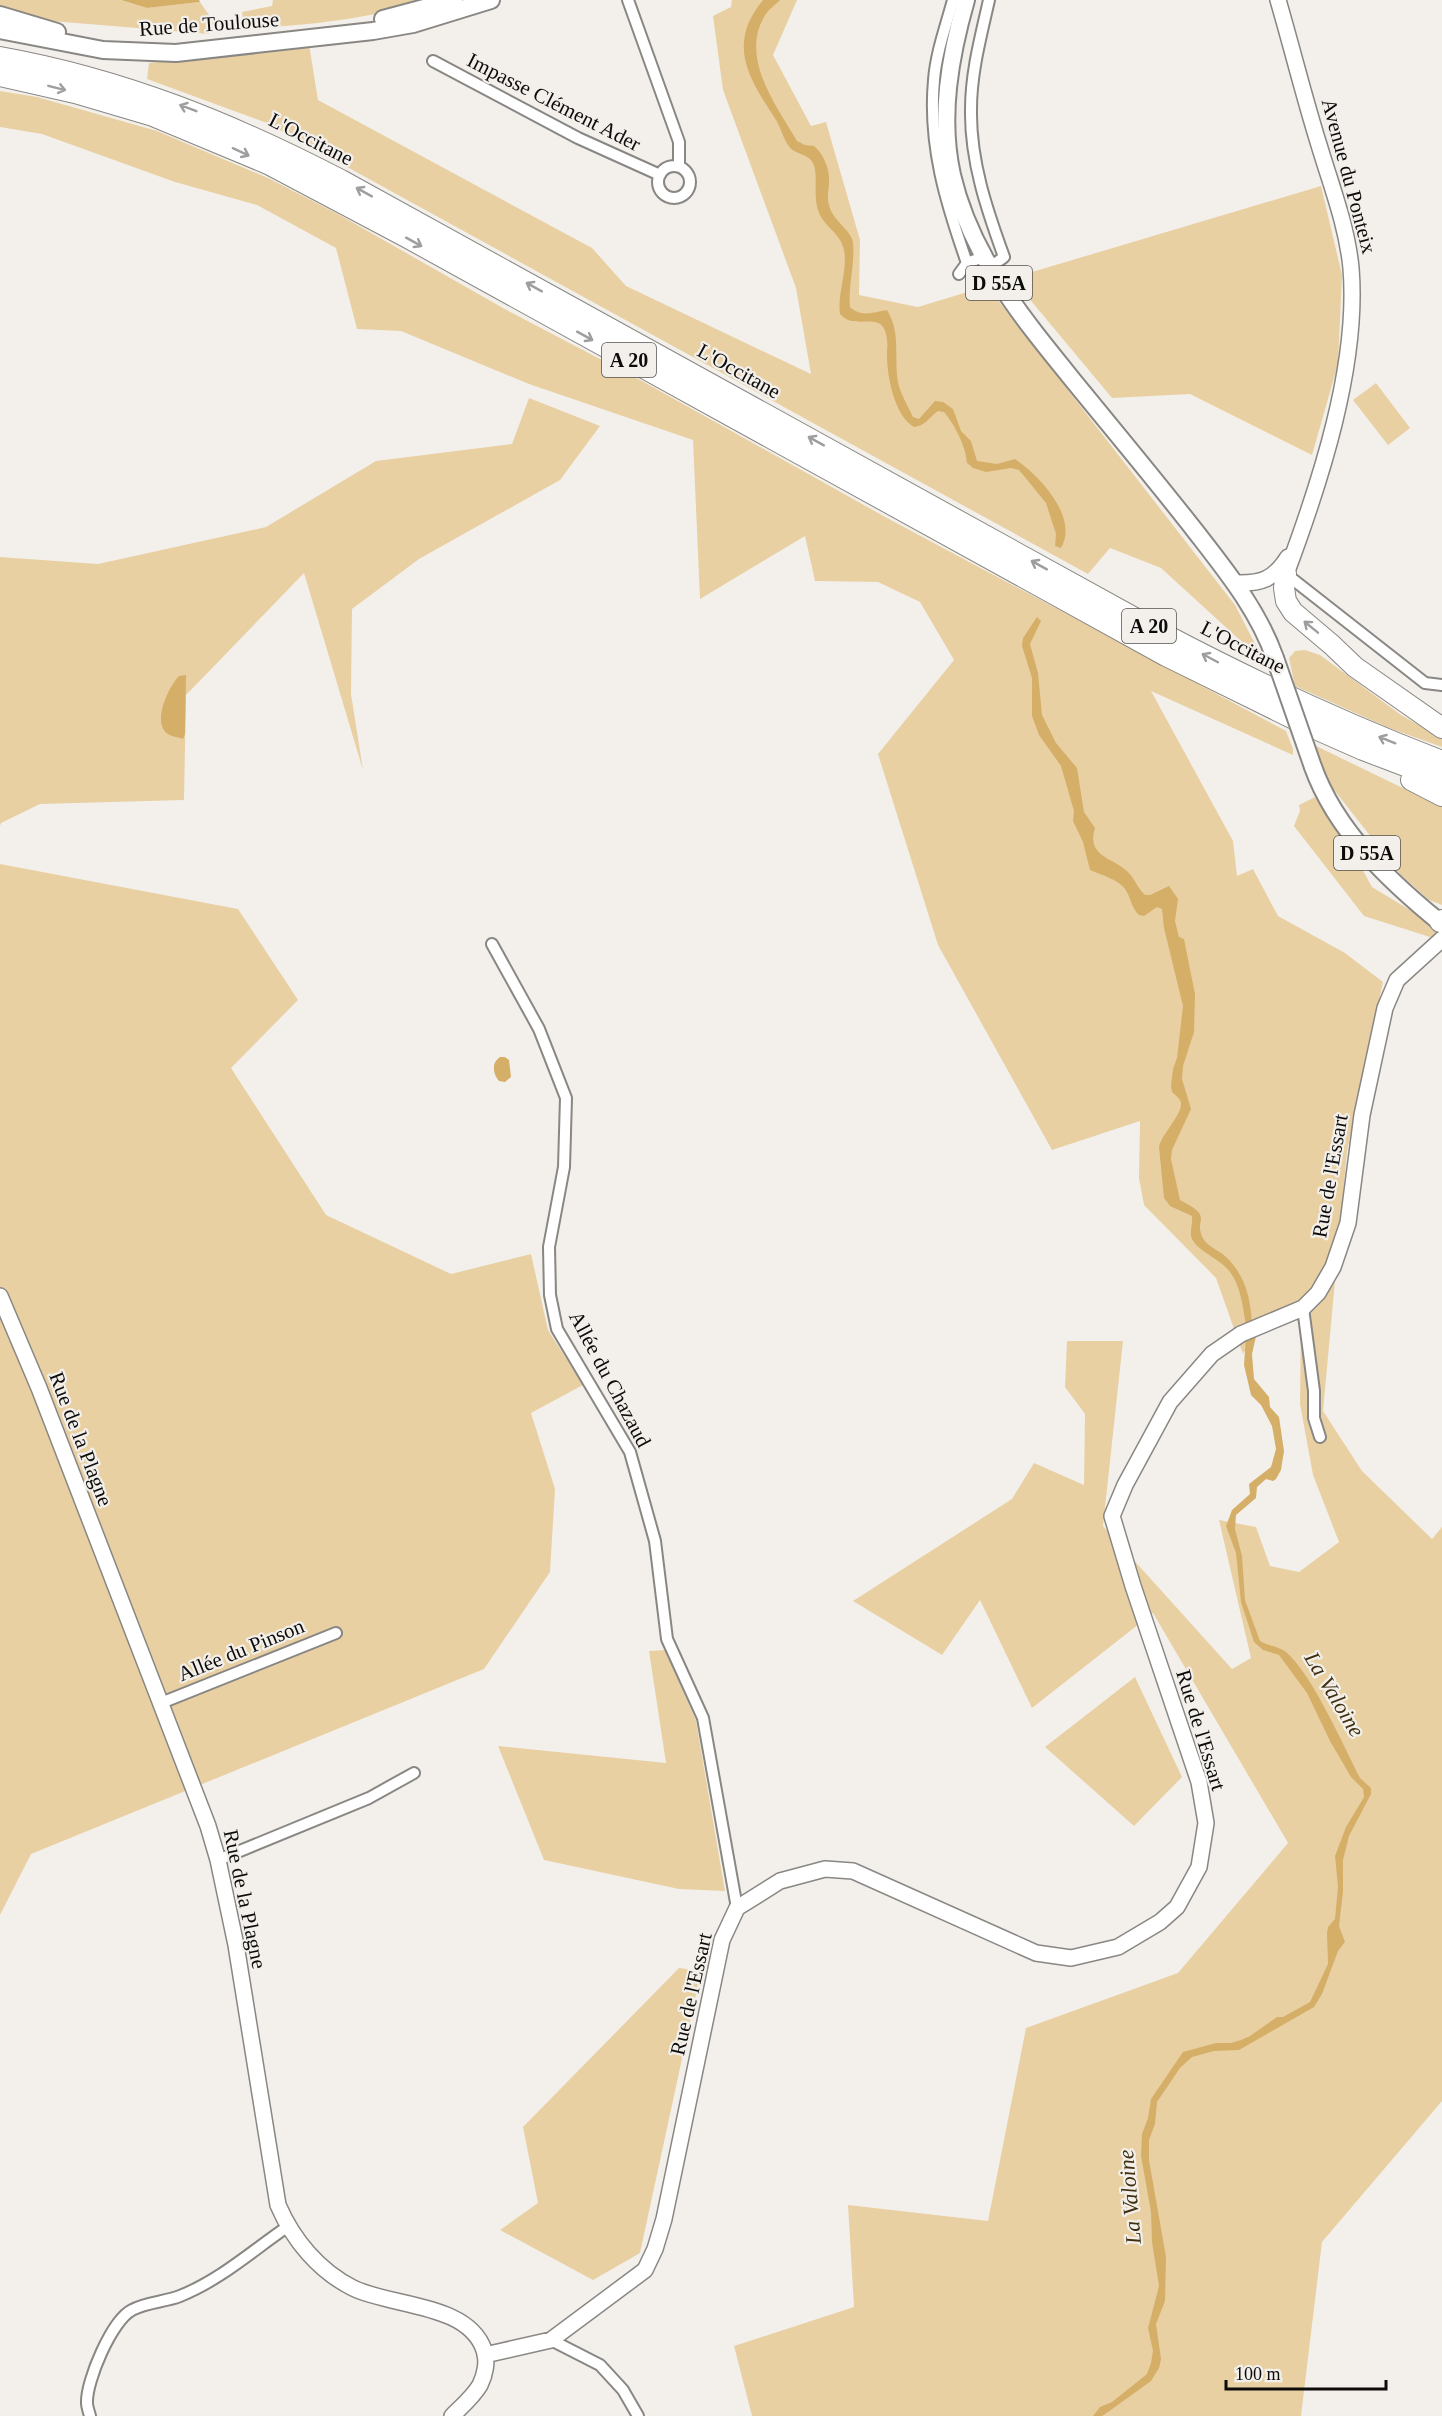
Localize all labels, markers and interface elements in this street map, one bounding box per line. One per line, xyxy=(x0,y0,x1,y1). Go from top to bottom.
street label: Rue de Toulouse xyxy=(138,7,280,41)
street label: Impasse Clément Ader xyxy=(463,48,645,156)
one-way arrow xyxy=(47,83,66,95)
street label: Avenue du Ponteix xyxy=(1317,96,1381,257)
one-way arrow xyxy=(179,102,198,113)
street label: L'Occitane xyxy=(265,108,357,170)
one-way arrow xyxy=(232,146,250,158)
one-way arrow xyxy=(355,186,372,198)
one-way arrow xyxy=(405,236,422,248)
road number: D 55A xyxy=(966,266,1032,300)
one-way arrow xyxy=(526,280,543,292)
one-way arrow xyxy=(576,330,593,342)
street label: L'Occitane xyxy=(693,338,785,404)
road number: A 20 xyxy=(602,343,656,377)
one-way arrow xyxy=(807,435,825,446)
one-way arrow xyxy=(1031,559,1049,570)
road number: A 20 xyxy=(1122,609,1176,643)
street label: L'Occitane xyxy=(1197,616,1289,678)
one-way arrow xyxy=(1304,621,1320,634)
one-way arrow xyxy=(1202,652,1220,663)
one-way arrow xyxy=(1379,734,1397,745)
road number: D 55A xyxy=(1334,836,1400,870)
street label: Rue de l'Essart xyxy=(1307,1112,1353,1240)
street label: Allée du Chazaud xyxy=(564,1307,656,1451)
street label: Rue de la Plagne xyxy=(44,1369,118,1509)
street label: Allée du Pinson xyxy=(174,1614,308,1686)
water label: La Valoine xyxy=(1299,1646,1370,1741)
street label: Rue de l'Essart xyxy=(1171,1667,1231,1793)
street label: Rue de la Plagne xyxy=(219,1827,271,1971)
street label: Rue de l'Essart xyxy=(665,1930,717,2058)
water label: La Valoine xyxy=(1113,2148,1146,2246)
scale bar xyxy=(1226,2353,1386,2391)
text: 100 m xyxy=(1235,2364,1281,2384)

